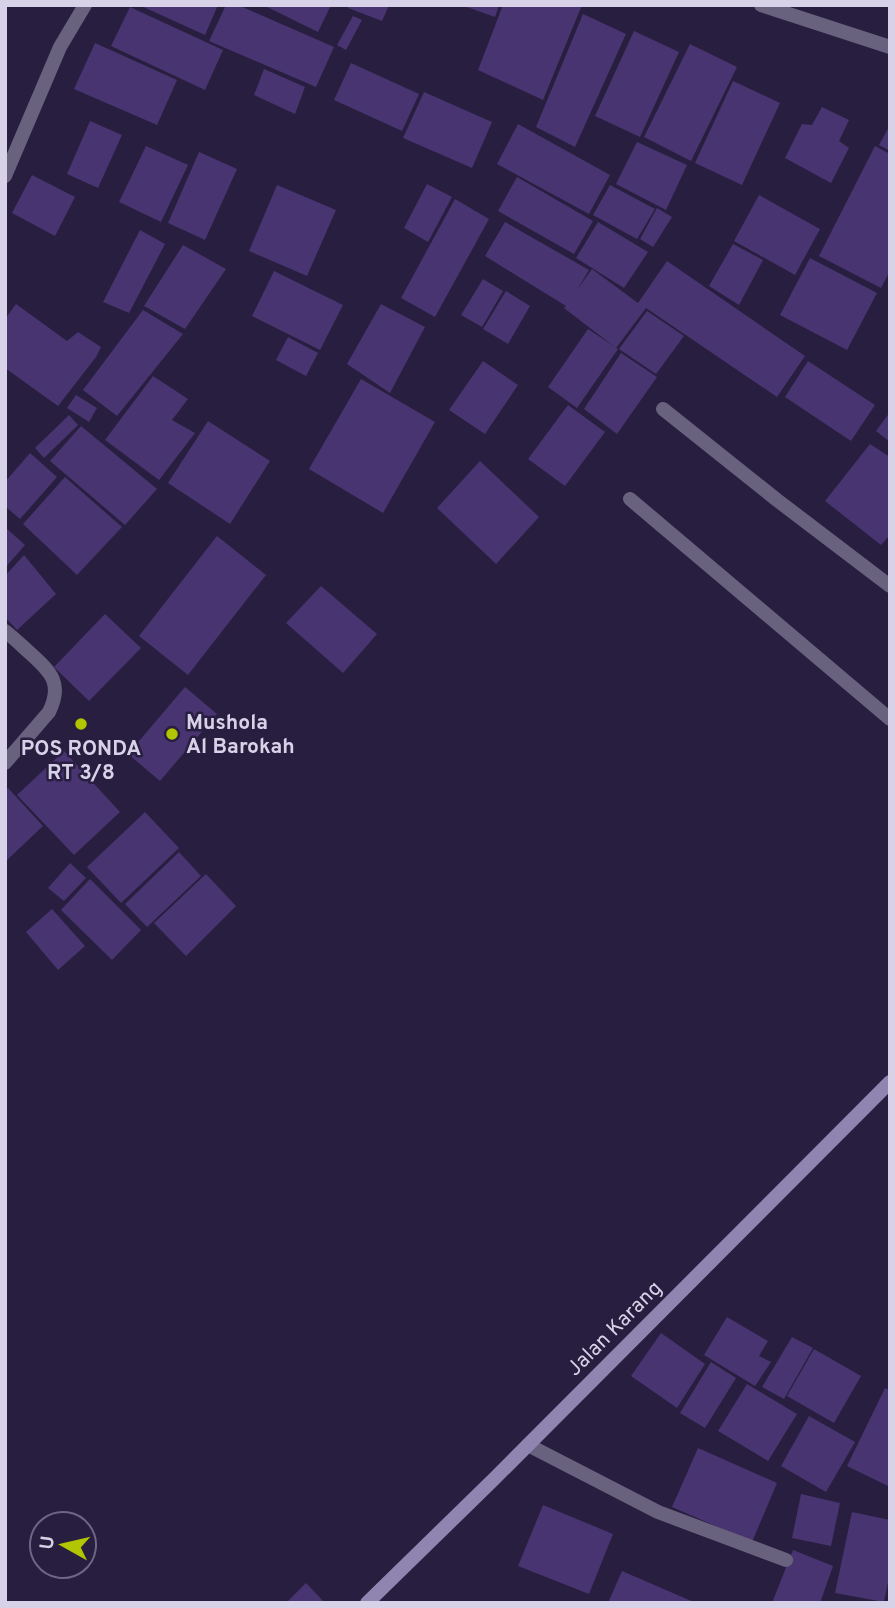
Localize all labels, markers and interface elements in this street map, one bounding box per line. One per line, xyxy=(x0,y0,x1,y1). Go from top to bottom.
place label: Mushola Al Barokah xyxy=(186,710,295,761)
marker: POS RONDA RT 3/8 xyxy=(73,716,89,732)
marker: Mushola Al Barokah xyxy=(164,726,180,742)
place label: POS RONDA RT 3/8 xyxy=(21,736,141,787)
street label: Jalan Karang xyxy=(562,1276,668,1382)
north arrow xyxy=(28,1510,98,1580)
text: U xyxy=(35,1535,61,1551)

